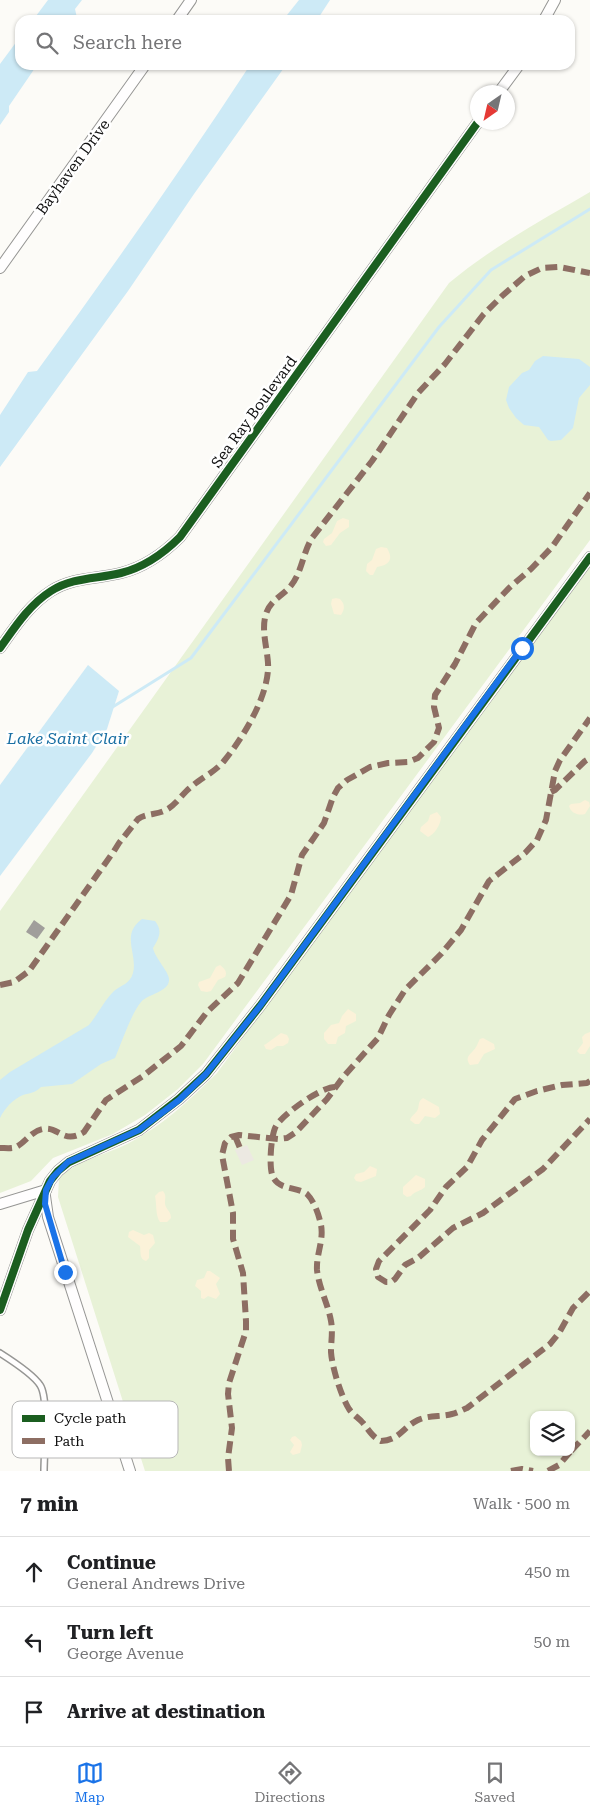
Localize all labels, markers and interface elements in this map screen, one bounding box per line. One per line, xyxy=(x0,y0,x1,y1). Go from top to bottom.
search box xyxy=(15,15,575,70)
icon: search xyxy=(33,29,61,57)
text: Search here xyxy=(73,31,182,54)
north arrow xyxy=(470,85,515,130)
street label: Bayhaven Drive xyxy=(32,116,114,218)
street label: Sea Ray Boulevard xyxy=(207,352,301,471)
route start xyxy=(511,637,534,660)
water label: Lake Saint Clair xyxy=(6,729,129,748)
route end xyxy=(54,1261,77,1284)
legend xyxy=(12,1401,178,1458)
text: Cycle path xyxy=(54,1410,126,1426)
map controls xyxy=(530,1411,575,1456)
button: layers xyxy=(530,1411,575,1456)
text: Path xyxy=(54,1433,84,1449)
text: 7 min xyxy=(20,1492,78,1516)
text: Walk · 500 m xyxy=(473,1494,570,1513)
text: Continue xyxy=(67,1551,156,1574)
icon: ahead xyxy=(20,1558,48,1586)
text: 450 m xyxy=(524,1562,570,1581)
text: General Andrews Drive xyxy=(67,1574,245,1593)
text: Turn left xyxy=(67,1621,153,1644)
icon: left xyxy=(20,1628,48,1656)
text: 50 m xyxy=(533,1632,570,1651)
text: George Avenue xyxy=(67,1644,184,1663)
icon: arrive xyxy=(20,1698,48,1726)
text: Arrive at destination xyxy=(67,1700,265,1723)
tab: Map xyxy=(75,1759,105,1805)
tab: Directions xyxy=(254,1759,325,1805)
tab: Saved xyxy=(475,1759,515,1805)

